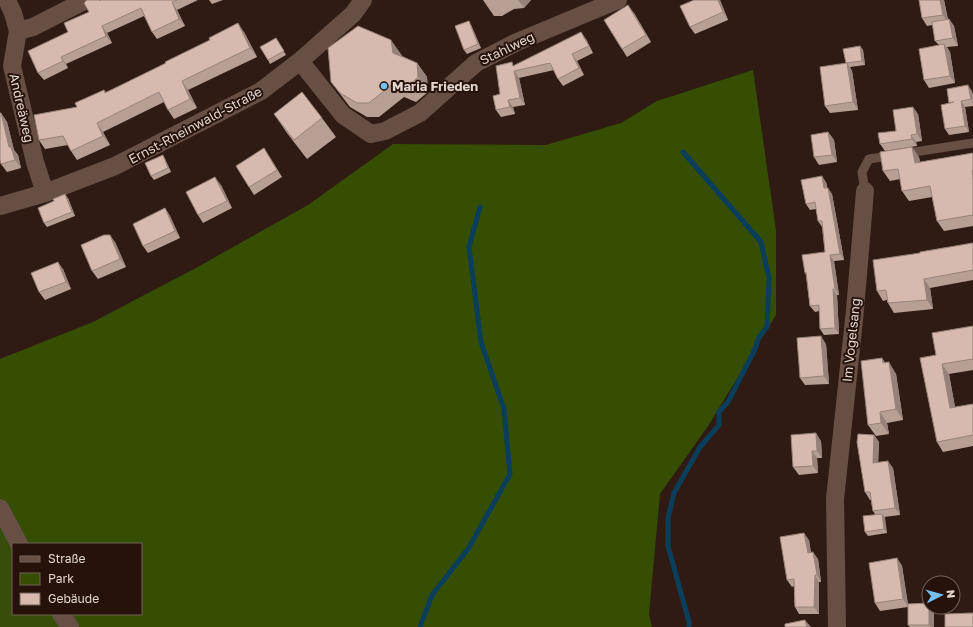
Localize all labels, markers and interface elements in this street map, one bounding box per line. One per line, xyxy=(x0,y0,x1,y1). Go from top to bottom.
street label: Stahlweg xyxy=(477,28,537,68)
street label: Andreäweg xyxy=(6,72,38,144)
place label: Maria Frieden xyxy=(392,78,478,94)
marker: Maria Frieden xyxy=(379,81,389,91)
street label: Ernst-Rheinwald-Straße xyxy=(126,83,264,167)
street label: Im Vogelsang xyxy=(839,297,863,383)
legend xyxy=(12,543,142,615)
text: Straße xyxy=(48,551,86,566)
text: Park xyxy=(48,571,74,586)
north arrow xyxy=(921,575,961,615)
text: N xyxy=(945,589,958,599)
text: Gebäude xyxy=(48,591,99,606)

